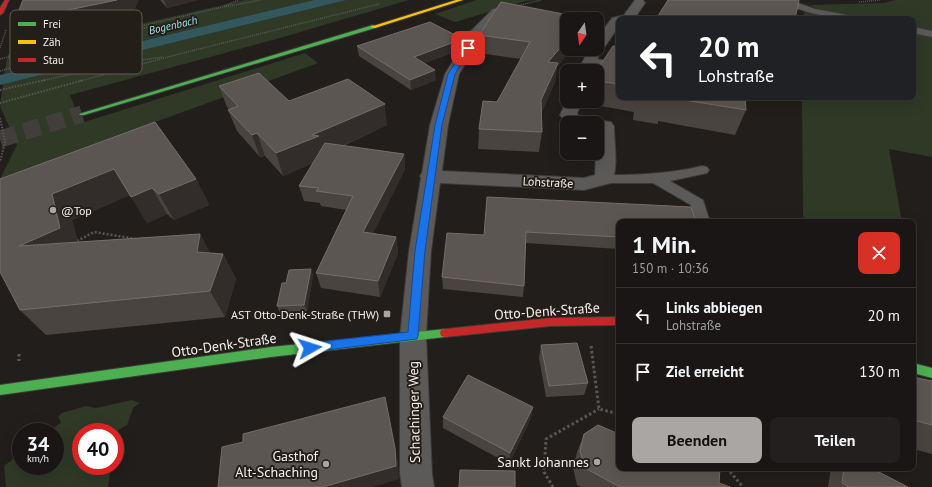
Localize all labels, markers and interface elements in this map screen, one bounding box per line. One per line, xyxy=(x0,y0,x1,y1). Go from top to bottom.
legend xyxy=(10,10,142,74)
north arrow xyxy=(560,12,604,56)
map controls xyxy=(560,12,604,160)
water label: Bogenbach xyxy=(147,13,199,37)
text: Frei xyxy=(43,17,61,31)
text: 20 m xyxy=(698,28,759,65)
pin xyxy=(451,31,485,65)
icon: left xyxy=(632,32,684,84)
text: Zäh xyxy=(43,35,60,49)
icon: arrive xyxy=(457,37,479,59)
text: Stau xyxy=(43,53,64,67)
button: + xyxy=(560,64,604,108)
text: Lohstraße xyxy=(698,64,774,87)
button: − xyxy=(560,116,604,160)
street label: Lohstraße xyxy=(522,173,574,191)
place label: @Top xyxy=(61,203,92,218)
marker: @Top xyxy=(48,205,58,215)
text: 1 Min. xyxy=(632,229,696,260)
button: close xyxy=(858,232,900,274)
text: 150 m · 10:36 xyxy=(632,260,709,277)
street label: Otto-Denk-Straße xyxy=(494,298,600,324)
text: Links abbiegen xyxy=(666,298,762,317)
icon: left xyxy=(632,305,654,327)
text: 20 m xyxy=(867,306,900,325)
place label: AST Otto-Denk-Straße (THW) xyxy=(231,307,379,322)
marker: AST Otto-Denk-Straße (THW) xyxy=(382,309,392,319)
text: Lohstraße xyxy=(666,317,721,334)
position arrow xyxy=(289,327,331,369)
street label: Otto-Denk-Straße xyxy=(170,329,278,361)
street label: Schachinger Weg xyxy=(404,361,424,463)
icon: arrive xyxy=(632,361,654,383)
text: Ziel erreicht xyxy=(666,362,744,381)
text: 130 m xyxy=(859,362,900,381)
button: Beenden xyxy=(632,417,762,463)
button: Teilen xyxy=(770,417,900,463)
speed limit sign: 40 xyxy=(72,423,124,475)
text: 34 xyxy=(27,431,49,457)
place label: Gasthof Alt-Schaching xyxy=(235,447,319,481)
text: km/h xyxy=(27,452,49,465)
place label: Sankt Johannes xyxy=(497,453,589,471)
marker: Sankt Johannes xyxy=(592,457,602,467)
marker: Gasthof Alt-Schaching xyxy=(321,459,331,469)

